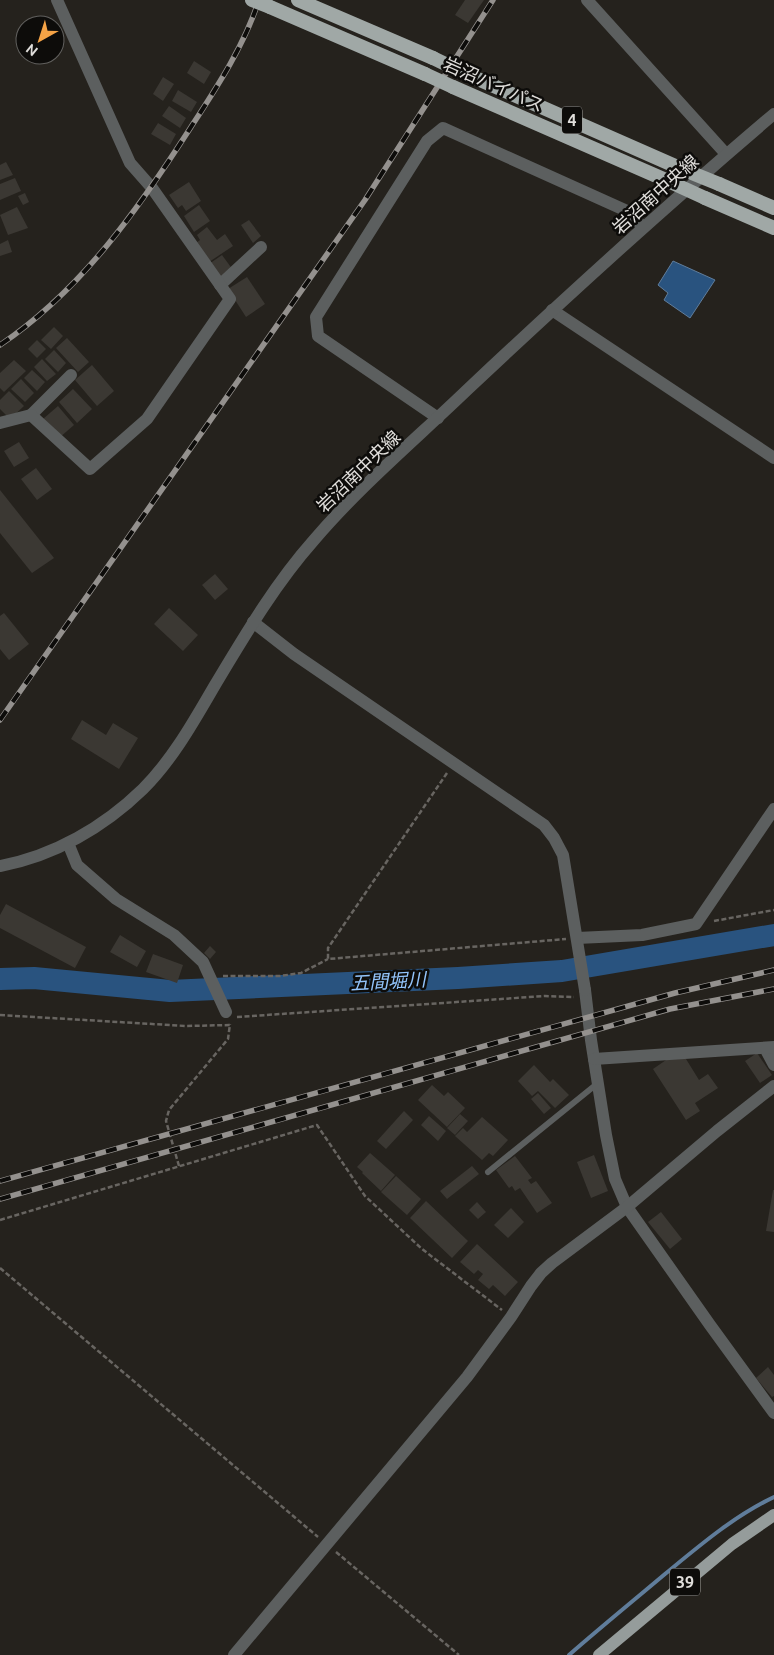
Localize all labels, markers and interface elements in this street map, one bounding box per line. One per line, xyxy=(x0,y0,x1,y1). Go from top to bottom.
north arrow xyxy=(15,15,65,65)
text: N xyxy=(23,41,41,60)
street label: 岩沼バイパス xyxy=(441,53,547,115)
road number: 4 xyxy=(562,106,582,134)
street label: 岩沼南中央線 xyxy=(608,150,702,238)
street label: 岩沼南中央線 xyxy=(312,426,404,516)
water label: 五間堀川 xyxy=(349,968,429,994)
road number: 39 xyxy=(670,1568,700,1595)

